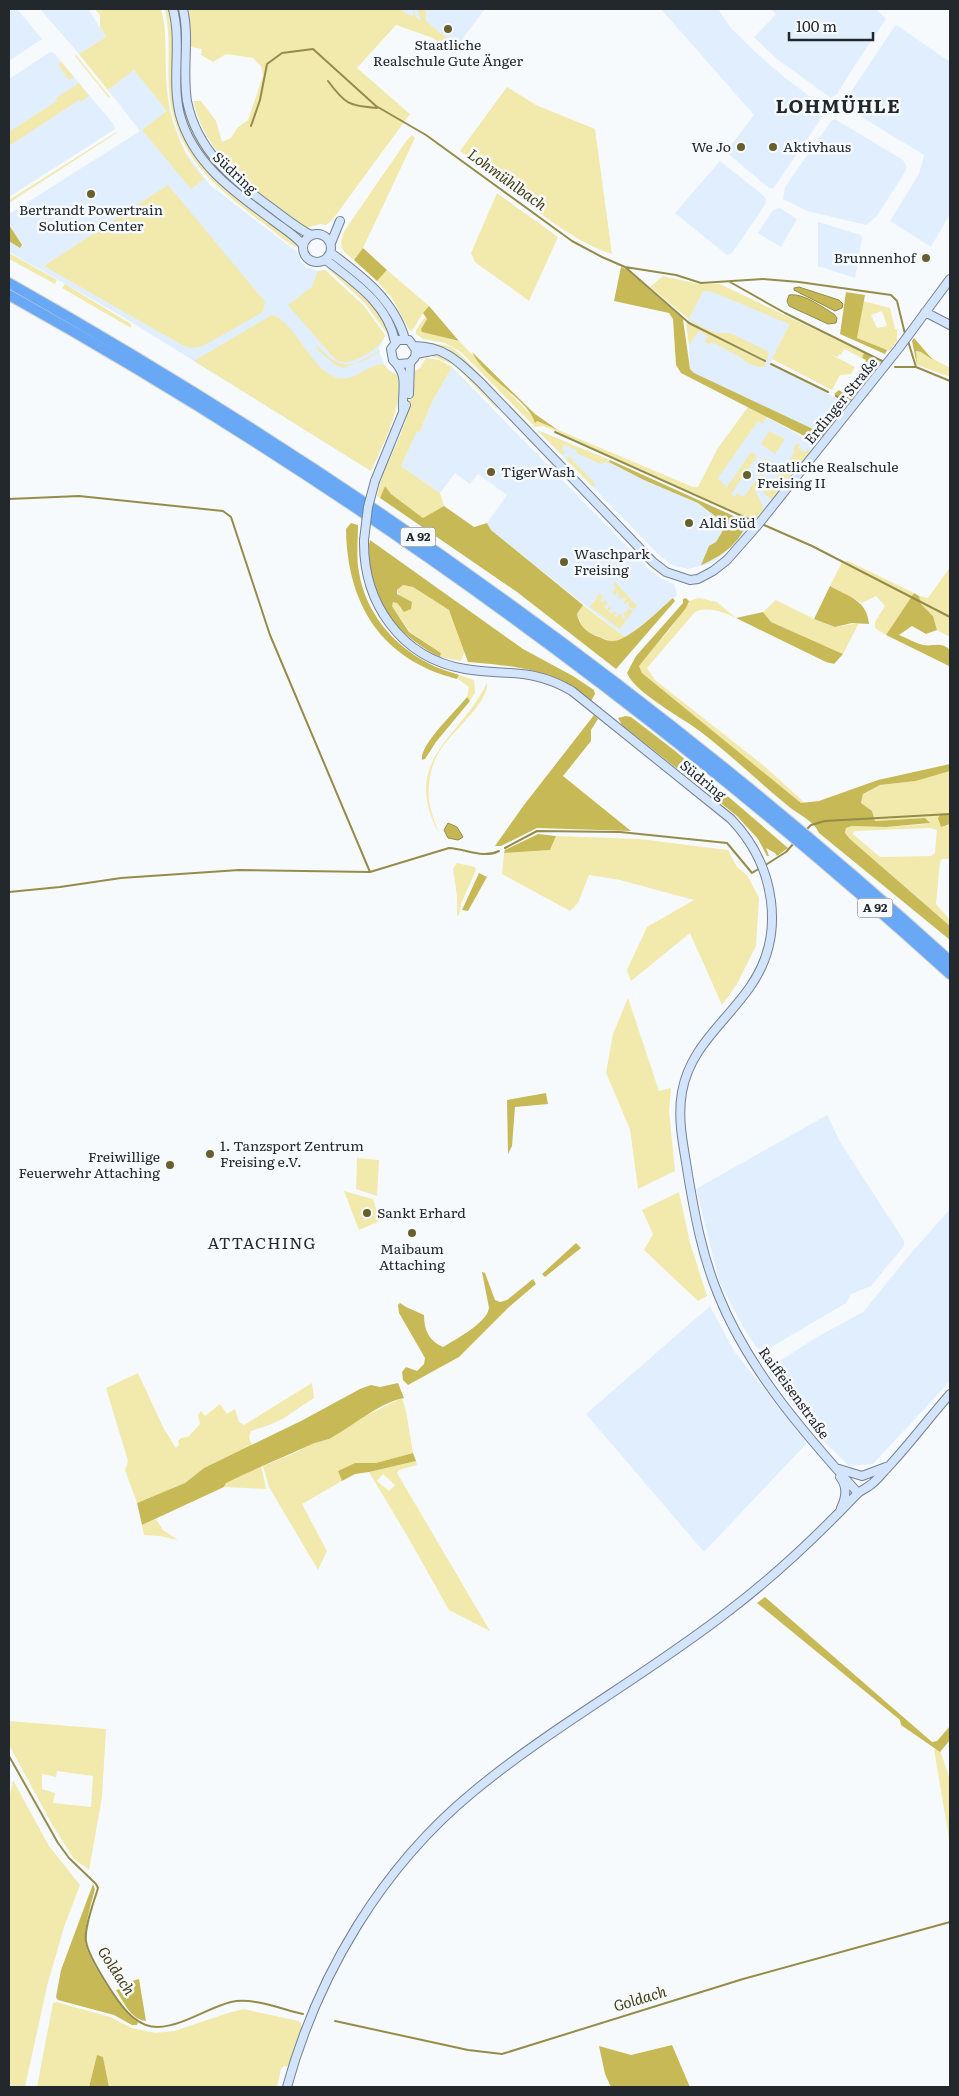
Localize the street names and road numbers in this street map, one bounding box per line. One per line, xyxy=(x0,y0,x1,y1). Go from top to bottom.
street label: Südring xyxy=(209,147,262,198)
street label: Erdinger Straße xyxy=(799,353,882,448)
road number: A 92 xyxy=(400,528,436,546)
street label: Südring xyxy=(676,754,731,804)
road number: A 92 xyxy=(858,898,892,918)
street label: Raiffeisenstraße xyxy=(755,1342,835,1442)

